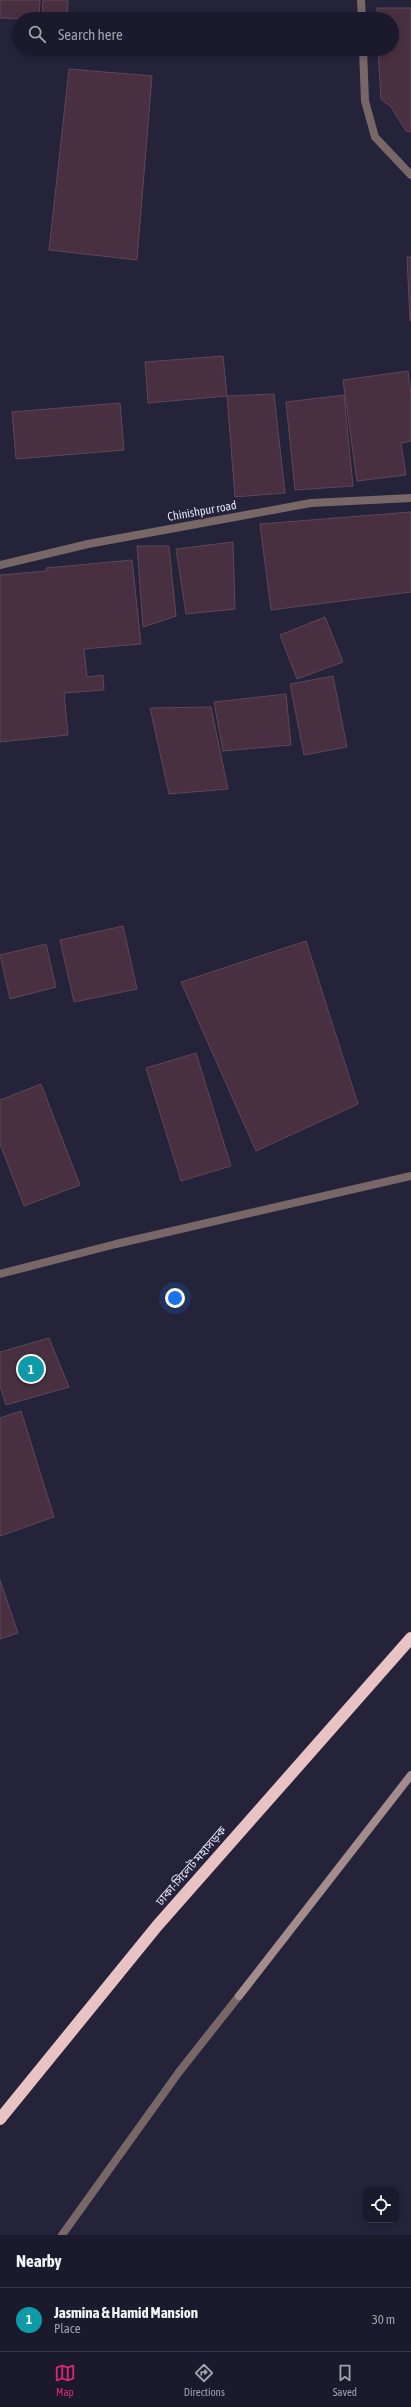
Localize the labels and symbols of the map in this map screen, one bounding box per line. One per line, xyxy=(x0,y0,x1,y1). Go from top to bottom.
street label: Chinishpur road xyxy=(166,498,238,524)
your location xyxy=(165,1288,185,1308)
pin: 1 xyxy=(18,1354,44,1384)
street label: ঢাকা-সিলেট মহাসড়ক xyxy=(151,1823,229,1909)

